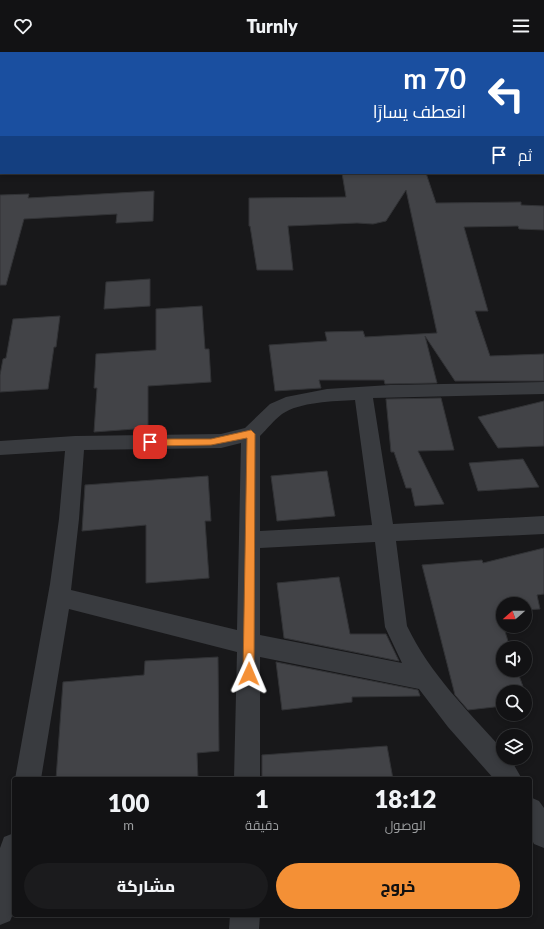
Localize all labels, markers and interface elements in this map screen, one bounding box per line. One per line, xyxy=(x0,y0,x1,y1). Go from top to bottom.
icon: heart xyxy=(12,15,34,37)
text: Turnly xyxy=(246,15,298,37)
icon: menu xyxy=(510,15,532,37)
text: 70 m xyxy=(403,61,466,95)
icon: left xyxy=(480,68,532,120)
text: انعطف يسارًا xyxy=(373,100,466,122)
icon: arrive xyxy=(488,144,510,166)
text: ثم xyxy=(518,146,532,164)
pin xyxy=(133,425,167,459)
icon: arrive xyxy=(139,431,161,453)
north arrow xyxy=(496,597,532,633)
map controls xyxy=(496,597,532,765)
button: sound xyxy=(496,641,532,677)
position arrow xyxy=(228,653,270,695)
button: search xyxy=(496,685,532,721)
button: layers xyxy=(496,729,532,765)
text: 1 xyxy=(255,784,269,813)
text: 18:12 xyxy=(374,784,436,813)
text: 100 xyxy=(108,788,149,817)
text: m xyxy=(123,817,134,833)
text: دقيقة xyxy=(245,817,279,833)
text: الوصول xyxy=(385,817,426,833)
button: مشاركة xyxy=(24,863,268,909)
button: خروج xyxy=(276,863,520,909)

